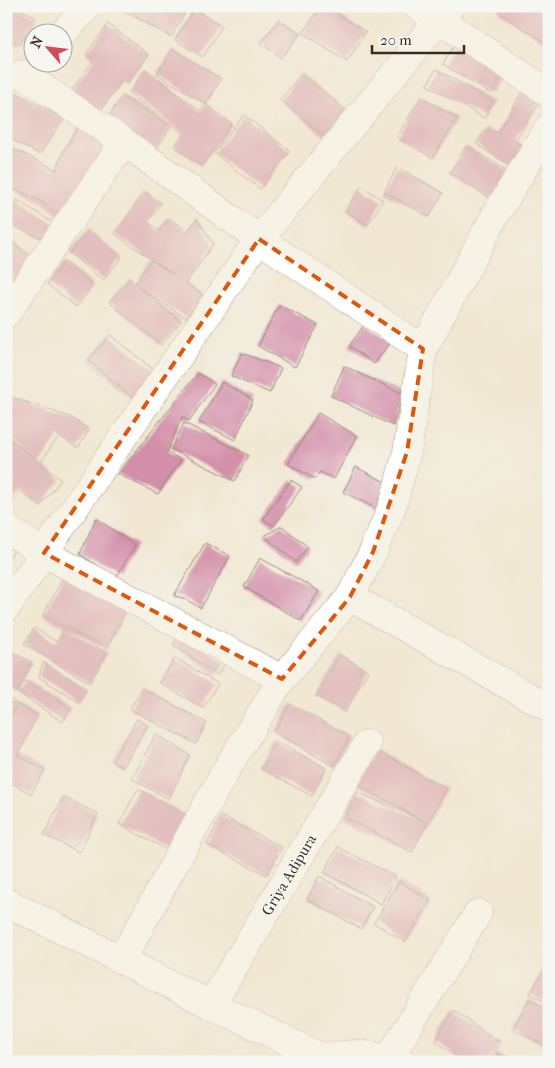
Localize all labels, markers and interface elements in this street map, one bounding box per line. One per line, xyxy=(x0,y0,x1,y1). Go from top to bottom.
north arrow xyxy=(22,22,72,72)
scale bar xyxy=(372,22,465,54)
text: 20 m xyxy=(380,31,412,49)
text: N xyxy=(27,33,47,51)
street label: Griya Adipura xyxy=(258,830,321,919)

